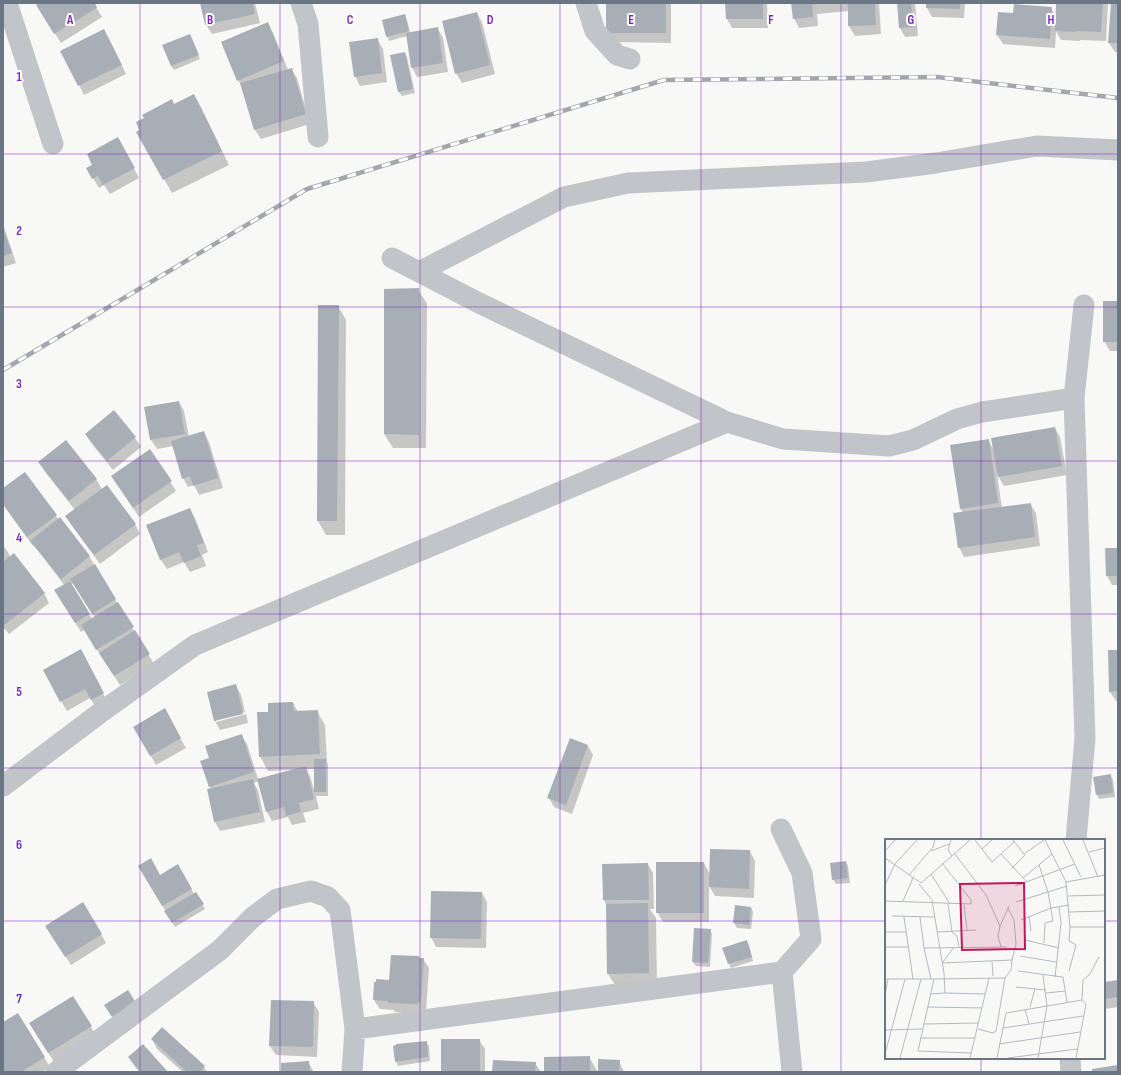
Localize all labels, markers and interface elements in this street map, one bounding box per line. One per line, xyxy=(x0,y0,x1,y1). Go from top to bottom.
text: A xyxy=(66,12,74,28)
text: B xyxy=(207,12,213,28)
text: C xyxy=(347,12,354,28)
text: D xyxy=(487,12,494,28)
text: E xyxy=(628,12,634,28)
text: F xyxy=(768,12,774,28)
text: G xyxy=(908,12,915,28)
text: H xyxy=(1048,12,1055,28)
text: 1 xyxy=(16,69,22,85)
text: 2 xyxy=(16,223,22,239)
text: 3 xyxy=(16,376,22,392)
text: 4 xyxy=(16,530,22,546)
text: 5 xyxy=(16,684,22,700)
text: 6 xyxy=(16,837,22,853)
inset map xyxy=(885,839,1105,1059)
text: 7 xyxy=(16,991,22,1007)

